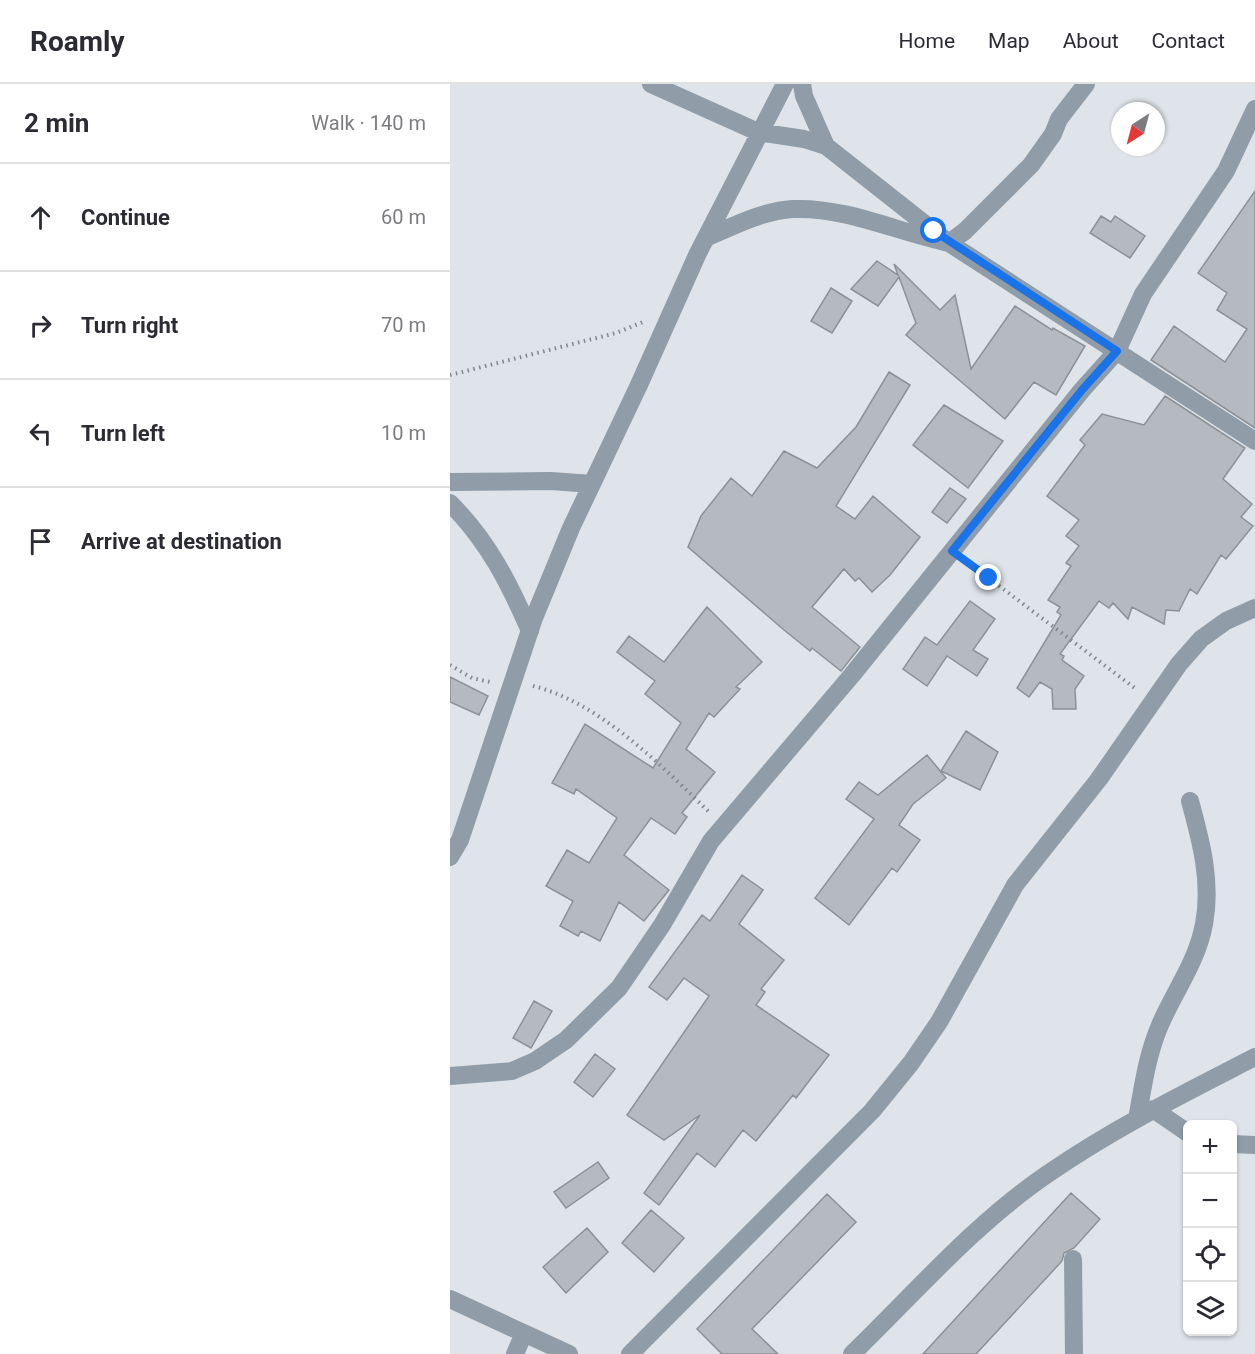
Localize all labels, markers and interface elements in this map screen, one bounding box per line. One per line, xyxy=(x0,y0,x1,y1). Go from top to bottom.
text: Roamly xyxy=(30,25,125,58)
text: Home xyxy=(899,29,955,53)
text: Map xyxy=(988,29,1030,53)
text: About xyxy=(1063,29,1119,53)
text: Contact xyxy=(1152,29,1225,53)
north arrow xyxy=(1111,102,1165,156)
text: 2 min xyxy=(24,108,89,138)
text: Walk · 140 m xyxy=(311,111,426,135)
icon: ahead xyxy=(24,201,57,234)
text: Continue xyxy=(81,205,170,230)
text: 60 m xyxy=(381,205,426,229)
route start xyxy=(920,217,946,243)
icon: right xyxy=(24,309,57,342)
text: Turn right xyxy=(81,313,178,338)
text: 70 m xyxy=(381,313,426,337)
icon: left xyxy=(24,417,57,450)
text: Turn left xyxy=(81,421,165,446)
text: 10 m xyxy=(381,421,426,445)
icon: arrive xyxy=(24,525,57,558)
text: Arrive at destination xyxy=(81,529,282,554)
route end xyxy=(975,564,1001,590)
map controls xyxy=(1183,1120,1237,1336)
button: + xyxy=(1183,1120,1237,1174)
button: − xyxy=(1183,1174,1237,1228)
button: locate xyxy=(1183,1228,1237,1282)
button: layers xyxy=(1183,1282,1237,1336)

